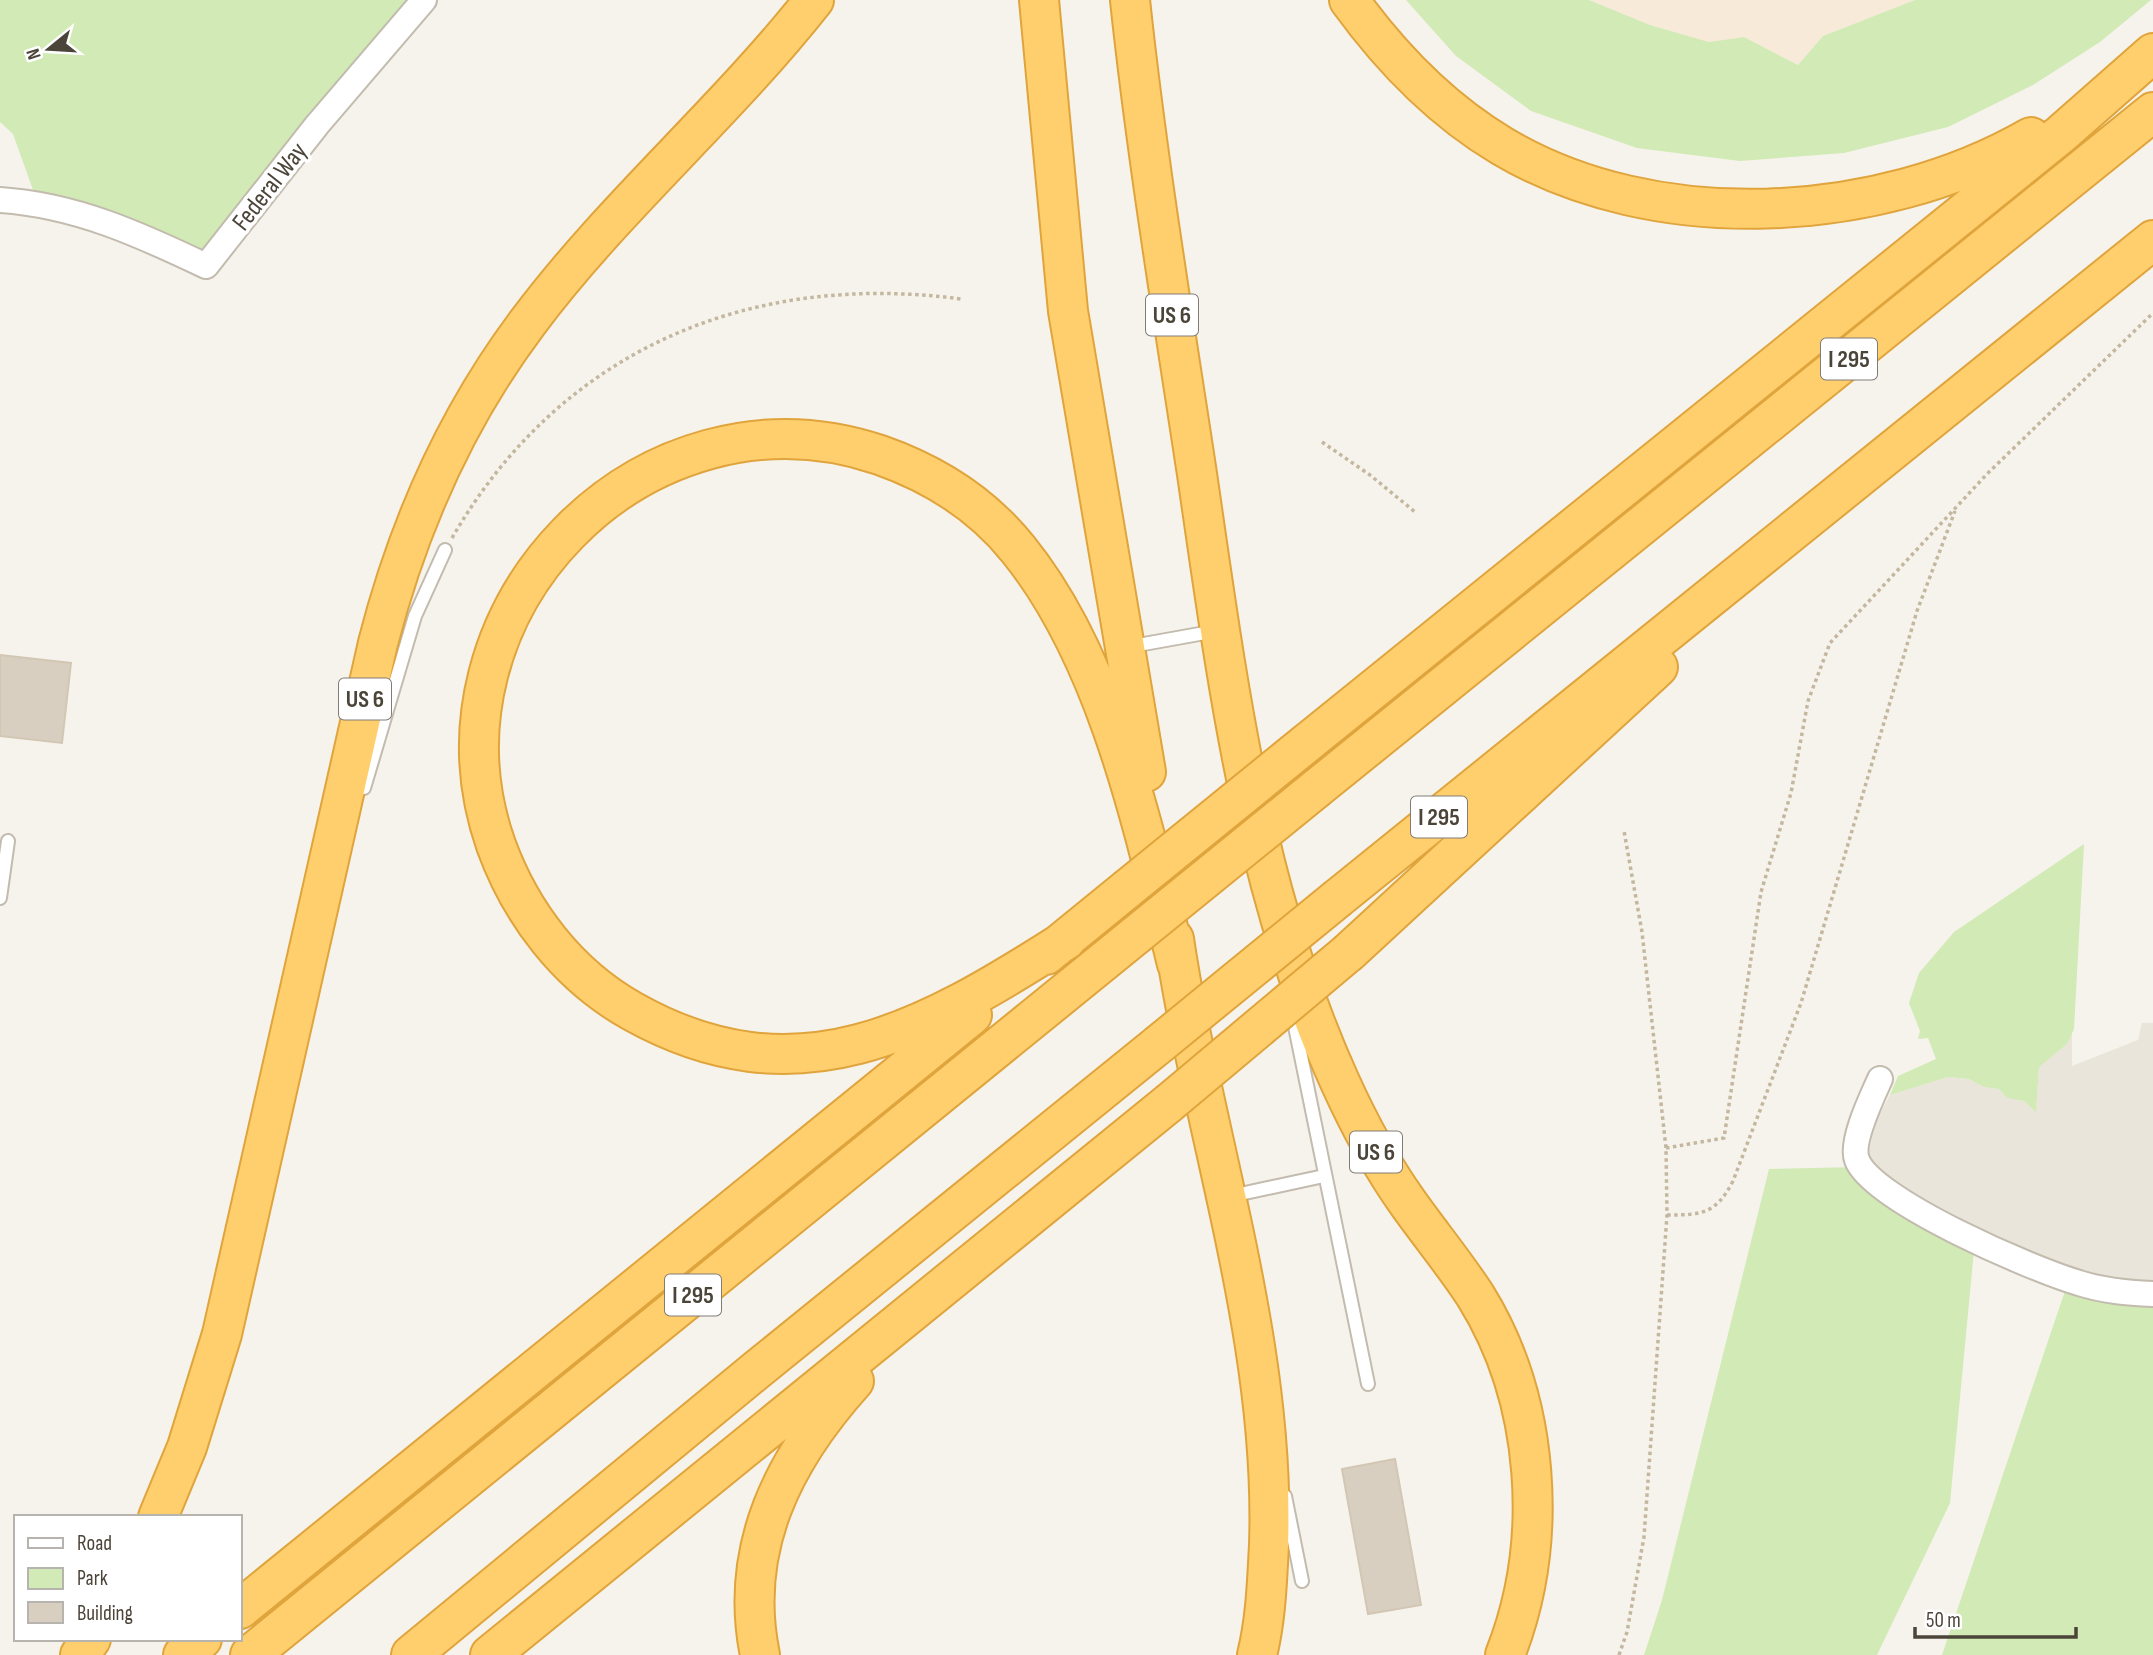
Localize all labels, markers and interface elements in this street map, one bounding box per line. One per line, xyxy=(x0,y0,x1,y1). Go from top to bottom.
north arrow xyxy=(14,14,84,84)
text: N xyxy=(22,45,47,62)
street label: Federal Way xyxy=(226,137,314,237)
road number: US 6 xyxy=(1146,294,1198,336)
road number: I 295 xyxy=(1821,338,1877,380)
road number: US 6 xyxy=(339,678,391,720)
road number: I 295 xyxy=(1411,796,1467,838)
road number: US 6 xyxy=(1350,1132,1402,1172)
road number: I 295 xyxy=(665,1274,721,1316)
legend xyxy=(14,1515,242,1641)
text: Road xyxy=(77,1531,112,1556)
text: Park xyxy=(77,1566,108,1591)
scale bar xyxy=(1915,1596,2076,1640)
text: Building xyxy=(77,1601,133,1626)
text: 50 m xyxy=(1926,1608,1961,1633)

